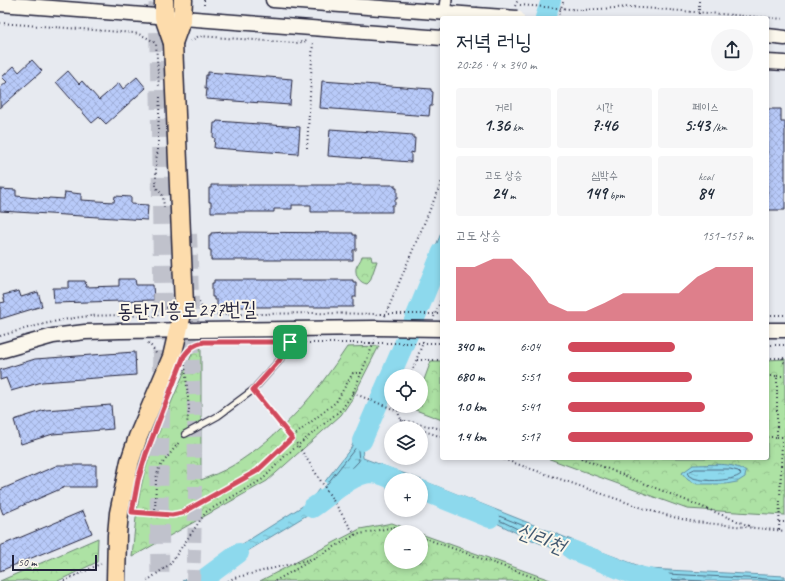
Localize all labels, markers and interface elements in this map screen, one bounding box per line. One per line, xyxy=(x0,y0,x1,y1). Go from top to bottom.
text: 저녁 러닝 xyxy=(456,28,532,56)
button: share xyxy=(711,29,753,71)
text: 20:26 · 4 × 340 m xyxy=(456,57,537,73)
text: 거리 xyxy=(495,100,512,114)
text: 시간 xyxy=(596,100,613,114)
text: 페이스 xyxy=(692,100,719,114)
text: 1.36 xyxy=(483,115,510,136)
text: 7:46 xyxy=(591,115,618,136)
text: 5:43 xyxy=(684,115,710,136)
text: km xyxy=(510,120,524,134)
text: /km xyxy=(710,120,727,134)
text: 고도 상승 xyxy=(484,168,523,182)
text: 심박수 xyxy=(591,168,618,182)
text: kcal xyxy=(698,169,713,183)
text: 24 xyxy=(491,183,507,204)
text: 149 xyxy=(584,183,607,204)
text: 84 xyxy=(698,183,713,204)
text: m xyxy=(507,188,516,202)
text: bpm xyxy=(607,188,625,202)
text: 고도 상승 xyxy=(456,228,501,244)
text: 151–157 m xyxy=(702,228,753,244)
street label: 동탄기흥로277번길 xyxy=(117,296,257,324)
pin xyxy=(273,325,307,359)
icon: arrive xyxy=(279,331,301,353)
text: 340 m xyxy=(456,339,484,355)
text: 6:04 xyxy=(520,339,540,355)
map controls xyxy=(384,369,428,569)
button: locate xyxy=(384,369,428,413)
text: 680 m xyxy=(456,369,484,385)
text: 5:51 xyxy=(520,369,540,385)
text: 1.0 km xyxy=(456,399,486,415)
text: 5:41 xyxy=(520,399,540,415)
button: layers xyxy=(384,421,428,465)
text: 1.4 km xyxy=(456,429,486,445)
text: 5:17 xyxy=(520,429,540,445)
button: + xyxy=(384,473,428,517)
water label: 신리천 xyxy=(513,516,571,560)
button: − xyxy=(384,525,428,569)
scale bar xyxy=(12,553,97,572)
text: 50 m xyxy=(18,555,37,569)

